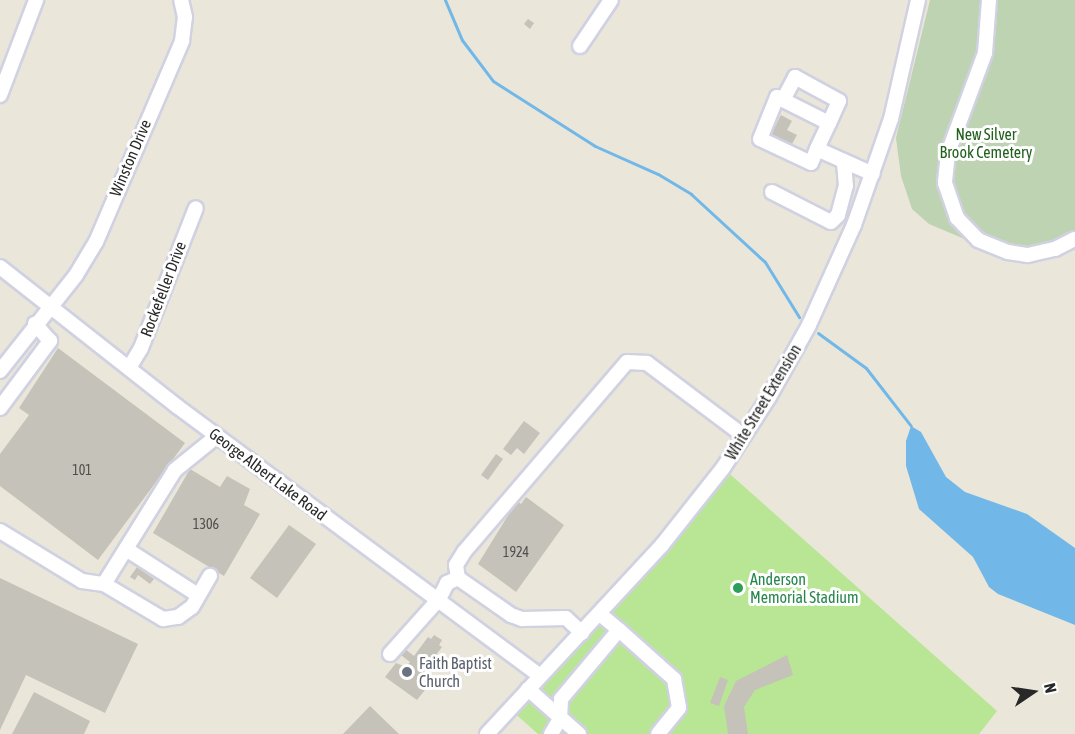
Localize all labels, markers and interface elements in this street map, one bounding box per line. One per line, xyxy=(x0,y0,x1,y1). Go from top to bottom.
street label: Winston Drive xyxy=(105,117,155,199)
park label: New Silver Brook Cemetery xyxy=(940,124,1032,162)
street label: Rockefeller Drive xyxy=(136,239,190,339)
street label: White Street Extension xyxy=(721,341,805,463)
street label: George Albert Lake Road xyxy=(205,424,331,524)
house number: 101 xyxy=(72,462,92,478)
house number: 1306 xyxy=(193,516,219,532)
house number: 1924 xyxy=(503,544,529,560)
place label: Anderson Memorial Stadium xyxy=(750,569,859,607)
marker: Anderson Memorial Stadium xyxy=(731,581,745,595)
place label: Faith Baptist Church xyxy=(419,653,492,691)
north arrow xyxy=(1003,662,1063,722)
marker: Faith Baptist Church xyxy=(400,665,414,679)
text: N xyxy=(1041,681,1060,695)

